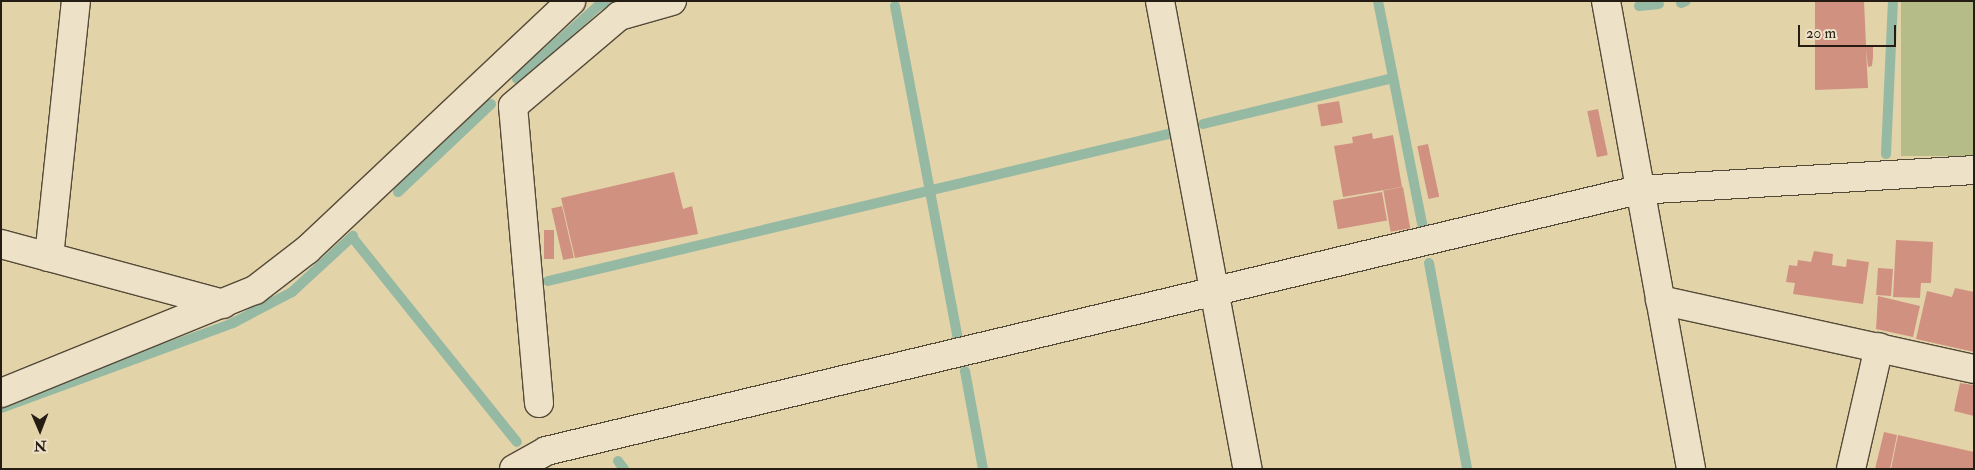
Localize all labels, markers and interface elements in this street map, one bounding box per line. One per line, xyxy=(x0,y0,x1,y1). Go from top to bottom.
scale bar xyxy=(1800,15,1898,47)
text: 20 m xyxy=(1806,24,1836,43)
north arrow xyxy=(15,405,65,455)
text: N xyxy=(34,437,47,454)

